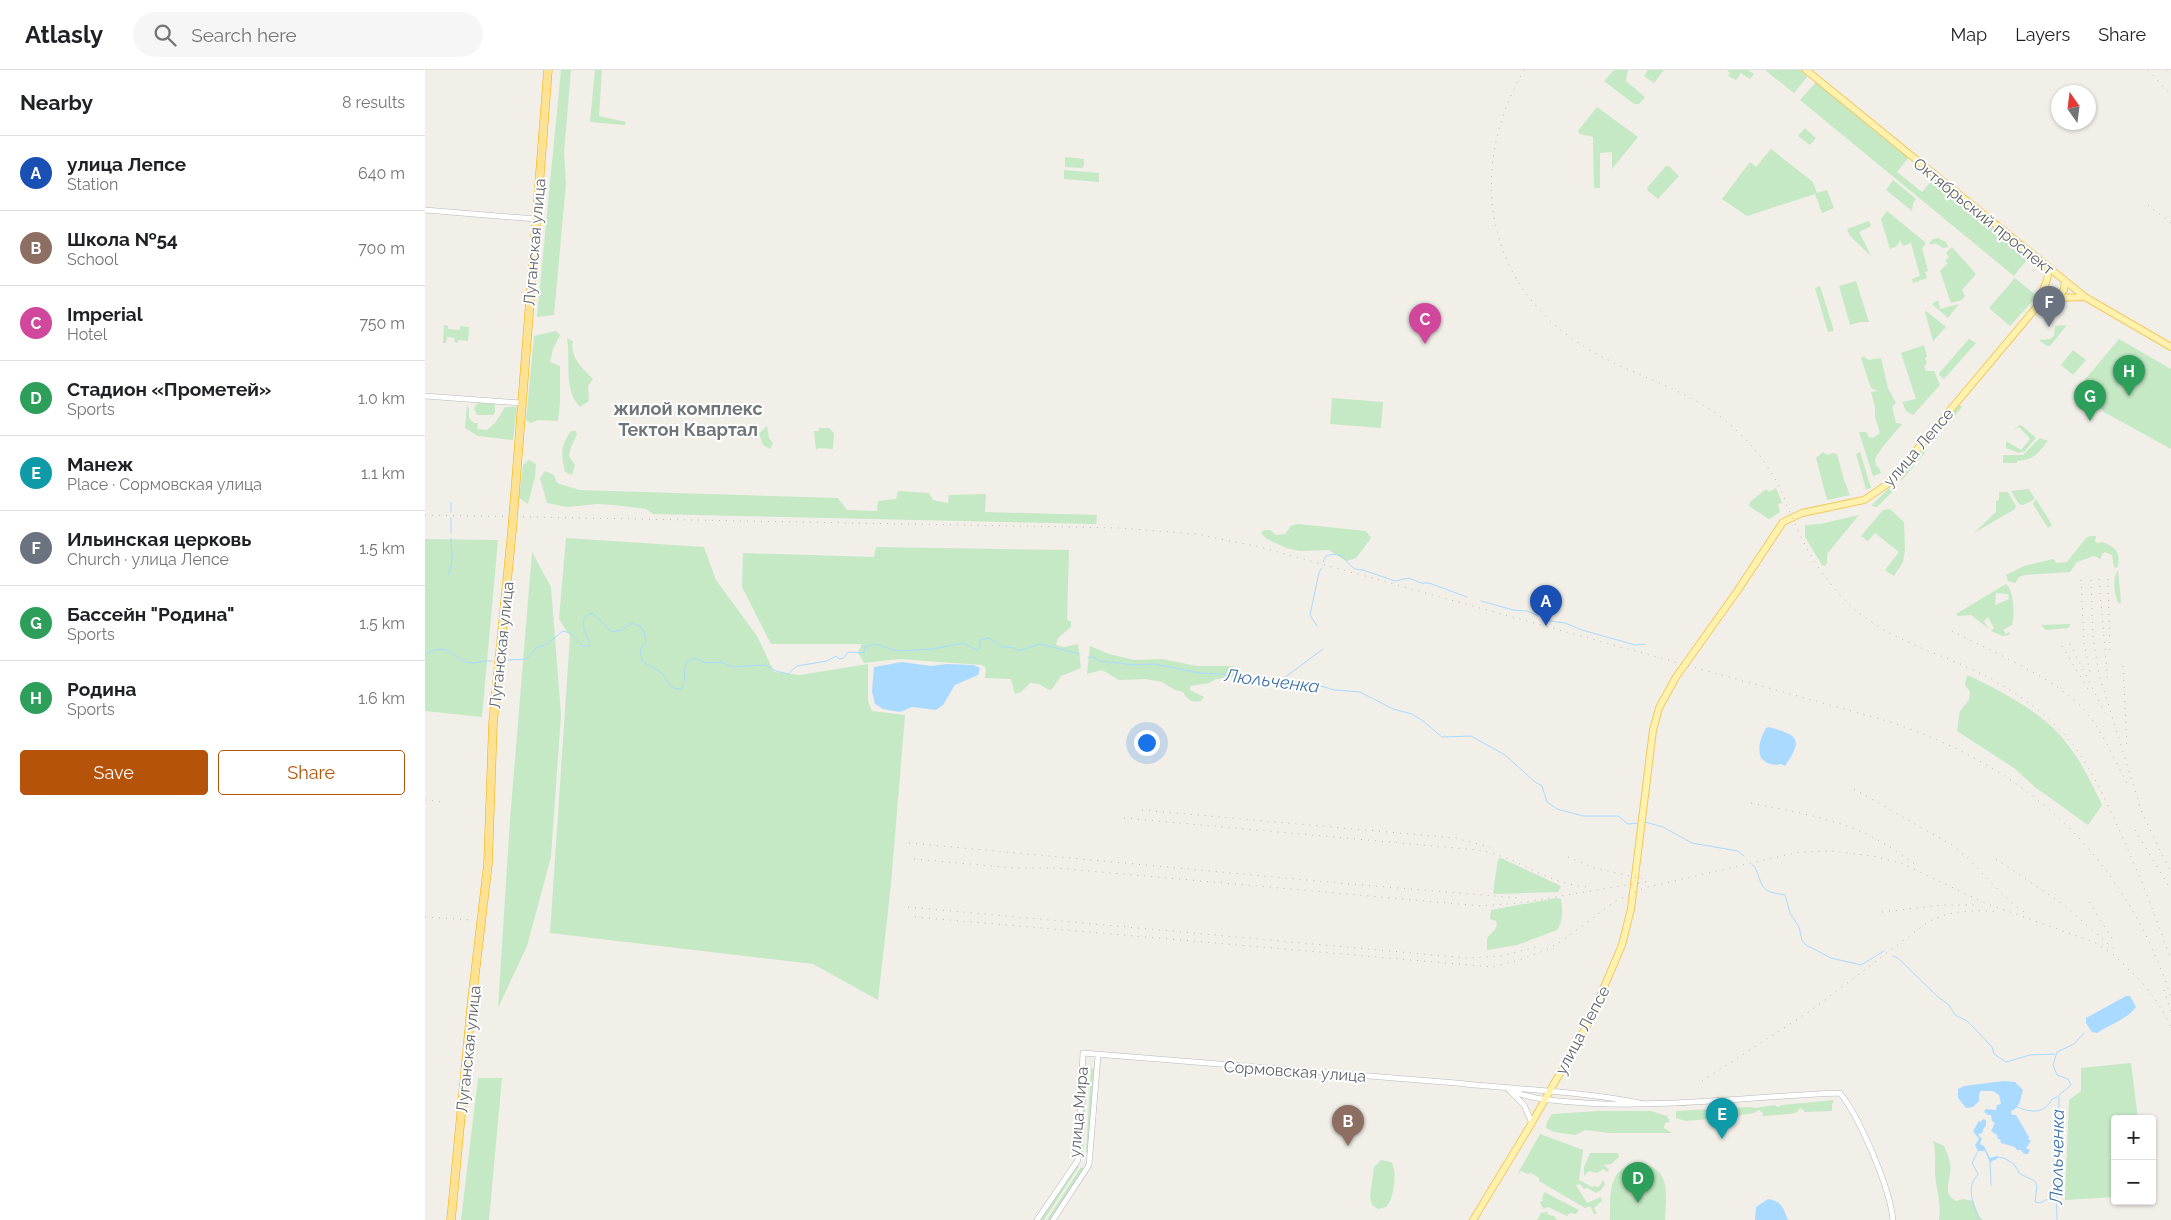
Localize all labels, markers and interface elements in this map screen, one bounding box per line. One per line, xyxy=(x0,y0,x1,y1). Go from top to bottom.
search box xyxy=(133,12,483,57)
text: Atlasly xyxy=(25,20,103,49)
icon: search xyxy=(151,21,179,49)
text: Search here xyxy=(191,24,297,46)
text: Map xyxy=(1951,24,1987,45)
text: Layers xyxy=(2015,24,2070,45)
text: Share xyxy=(2098,24,2146,45)
north arrow xyxy=(2051,85,2096,130)
text: Nearby xyxy=(20,90,93,115)
text: 8 results xyxy=(342,93,405,112)
text: улица Лепсе xyxy=(67,153,186,175)
street label: Октябрьский проспект xyxy=(1910,154,2058,279)
text: A xyxy=(31,164,41,183)
text: 640 m xyxy=(358,164,405,183)
text: Station xyxy=(67,175,118,194)
street label: Луганская улица xyxy=(519,178,550,307)
text: Школа №54 xyxy=(67,228,178,250)
text: B xyxy=(31,239,41,258)
text: 700 m xyxy=(358,239,405,258)
text: School xyxy=(67,250,118,269)
pin: F xyxy=(2033,286,2065,327)
text: Imperial xyxy=(67,303,143,325)
pin: C xyxy=(1409,303,1441,344)
text: C xyxy=(31,314,41,333)
text: 750 m xyxy=(359,314,405,333)
text: Hotel xyxy=(67,325,107,344)
pin: H xyxy=(2113,355,2145,396)
text: Стадион «Прометей» xyxy=(67,378,271,400)
pin: G xyxy=(2074,380,2106,421)
text: D xyxy=(30,389,42,408)
text: 1.0 km xyxy=(358,389,405,408)
district label: жилой комплекс Тектон Квартал xyxy=(613,398,763,440)
text: Sports xyxy=(67,400,115,419)
street label: улица Лепсе xyxy=(1879,404,1958,490)
text: Манеж xyxy=(67,453,133,475)
text: E xyxy=(31,464,41,483)
text: 1.1 km xyxy=(361,464,405,483)
text: Place · Сормовская улица xyxy=(67,475,262,494)
text: Ильинская церковь xyxy=(67,528,251,550)
text: F xyxy=(31,539,41,558)
text: 1.5 km xyxy=(359,539,405,558)
text: Church · улица Лепсе xyxy=(67,550,229,569)
street label: Луганская улица xyxy=(485,580,518,710)
pin: A xyxy=(1530,585,1562,626)
text: Бассейн "Родина" xyxy=(67,603,235,625)
text: G xyxy=(30,614,42,633)
text: 1.5 km xyxy=(359,614,405,633)
text: Sports xyxy=(67,625,115,644)
water label: Люльченка xyxy=(1222,664,1321,697)
text: Родина xyxy=(67,678,136,700)
text: H xyxy=(30,689,42,708)
text: 1.6 km xyxy=(358,689,405,708)
text: Sports xyxy=(67,700,115,719)
your location xyxy=(1134,730,1160,756)
button: Save xyxy=(20,750,208,795)
button: Share xyxy=(218,750,405,795)
street label: улица Лепсе xyxy=(1551,983,1614,1078)
street label: Луганская улица xyxy=(452,984,485,1114)
street label: Сормовская улица xyxy=(1223,1057,1367,1086)
street label: улица Мира xyxy=(1065,1066,1092,1158)
pin: E xyxy=(1706,1098,1738,1139)
pin: B xyxy=(1332,1105,1364,1146)
water label: Люльченка xyxy=(2045,1109,2068,1206)
map controls xyxy=(2111,1115,2156,1205)
button: + xyxy=(2111,1115,2156,1160)
button: − xyxy=(2111,1160,2156,1205)
pin: D xyxy=(1622,1162,1654,1203)

